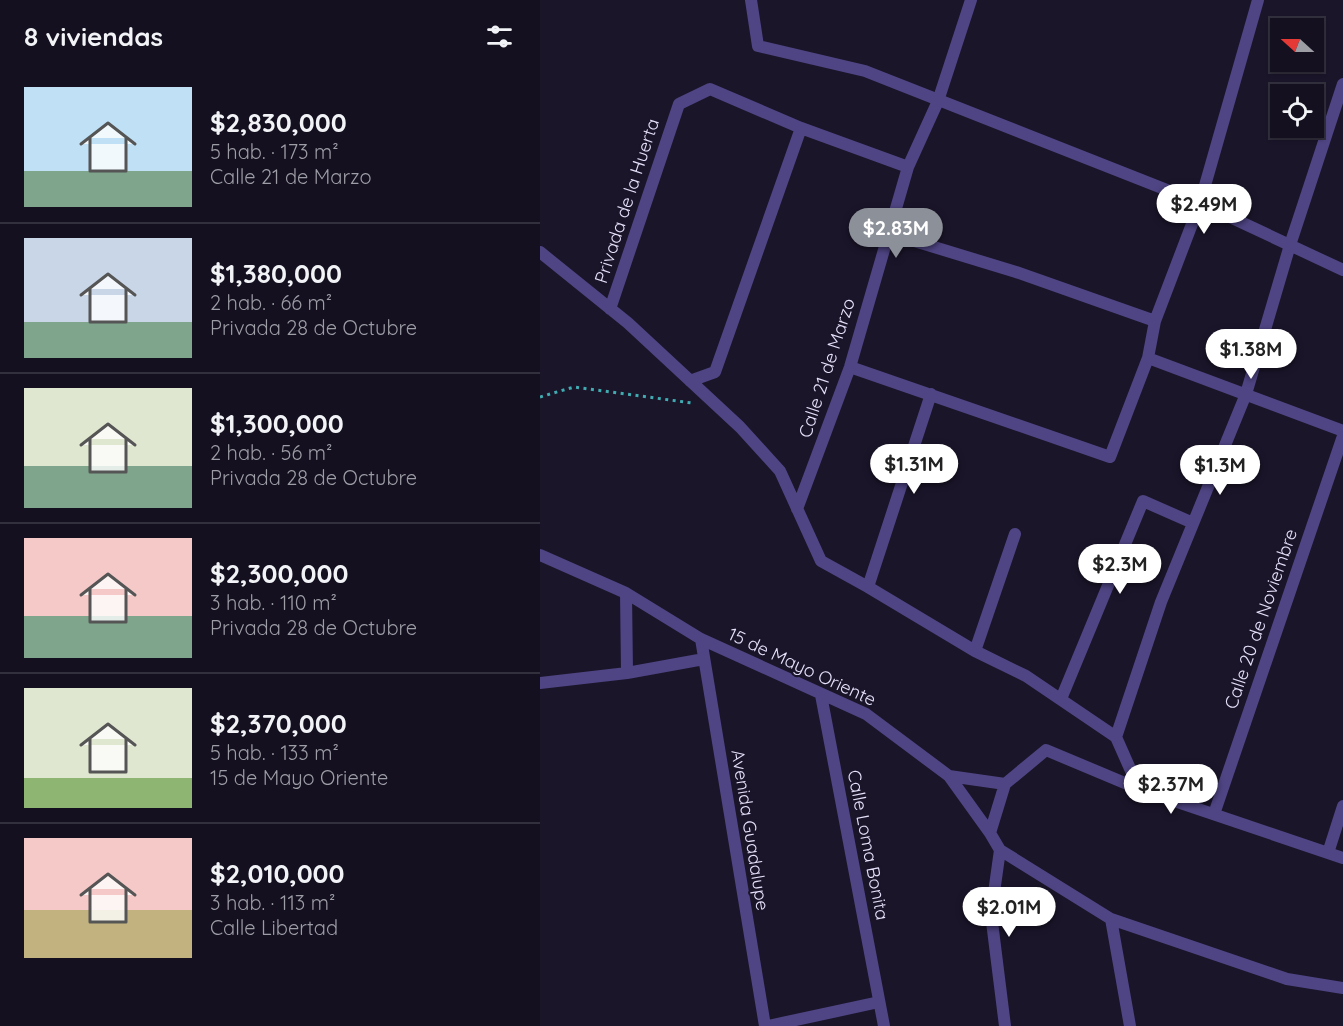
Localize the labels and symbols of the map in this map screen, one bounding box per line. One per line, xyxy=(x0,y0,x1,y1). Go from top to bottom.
north arrow xyxy=(1270,18,1324,72)
street label: Privada de la Huerta xyxy=(589,116,664,286)
pin: $2.49M xyxy=(1155,184,1253,235)
pin: $2.83M xyxy=(847,208,945,259)
street label: Calle 21 de Marzo xyxy=(793,295,860,441)
pin: $1.38M xyxy=(1202,329,1300,380)
pin: $1.31M xyxy=(865,444,963,495)
pin: $1.3M xyxy=(1178,445,1262,496)
street label: Calle 20 de Noviembre xyxy=(1219,526,1302,712)
pin: $2.3M xyxy=(1078,544,1162,595)
street label: 15 de Mayo Oriente xyxy=(725,622,880,711)
street label: Avenida Guadalupe xyxy=(726,748,775,912)
pin: $2.37M xyxy=(1122,764,1220,815)
street label: Calle Loma Bonita xyxy=(843,768,894,922)
pin: $2.01M xyxy=(960,887,1058,938)

